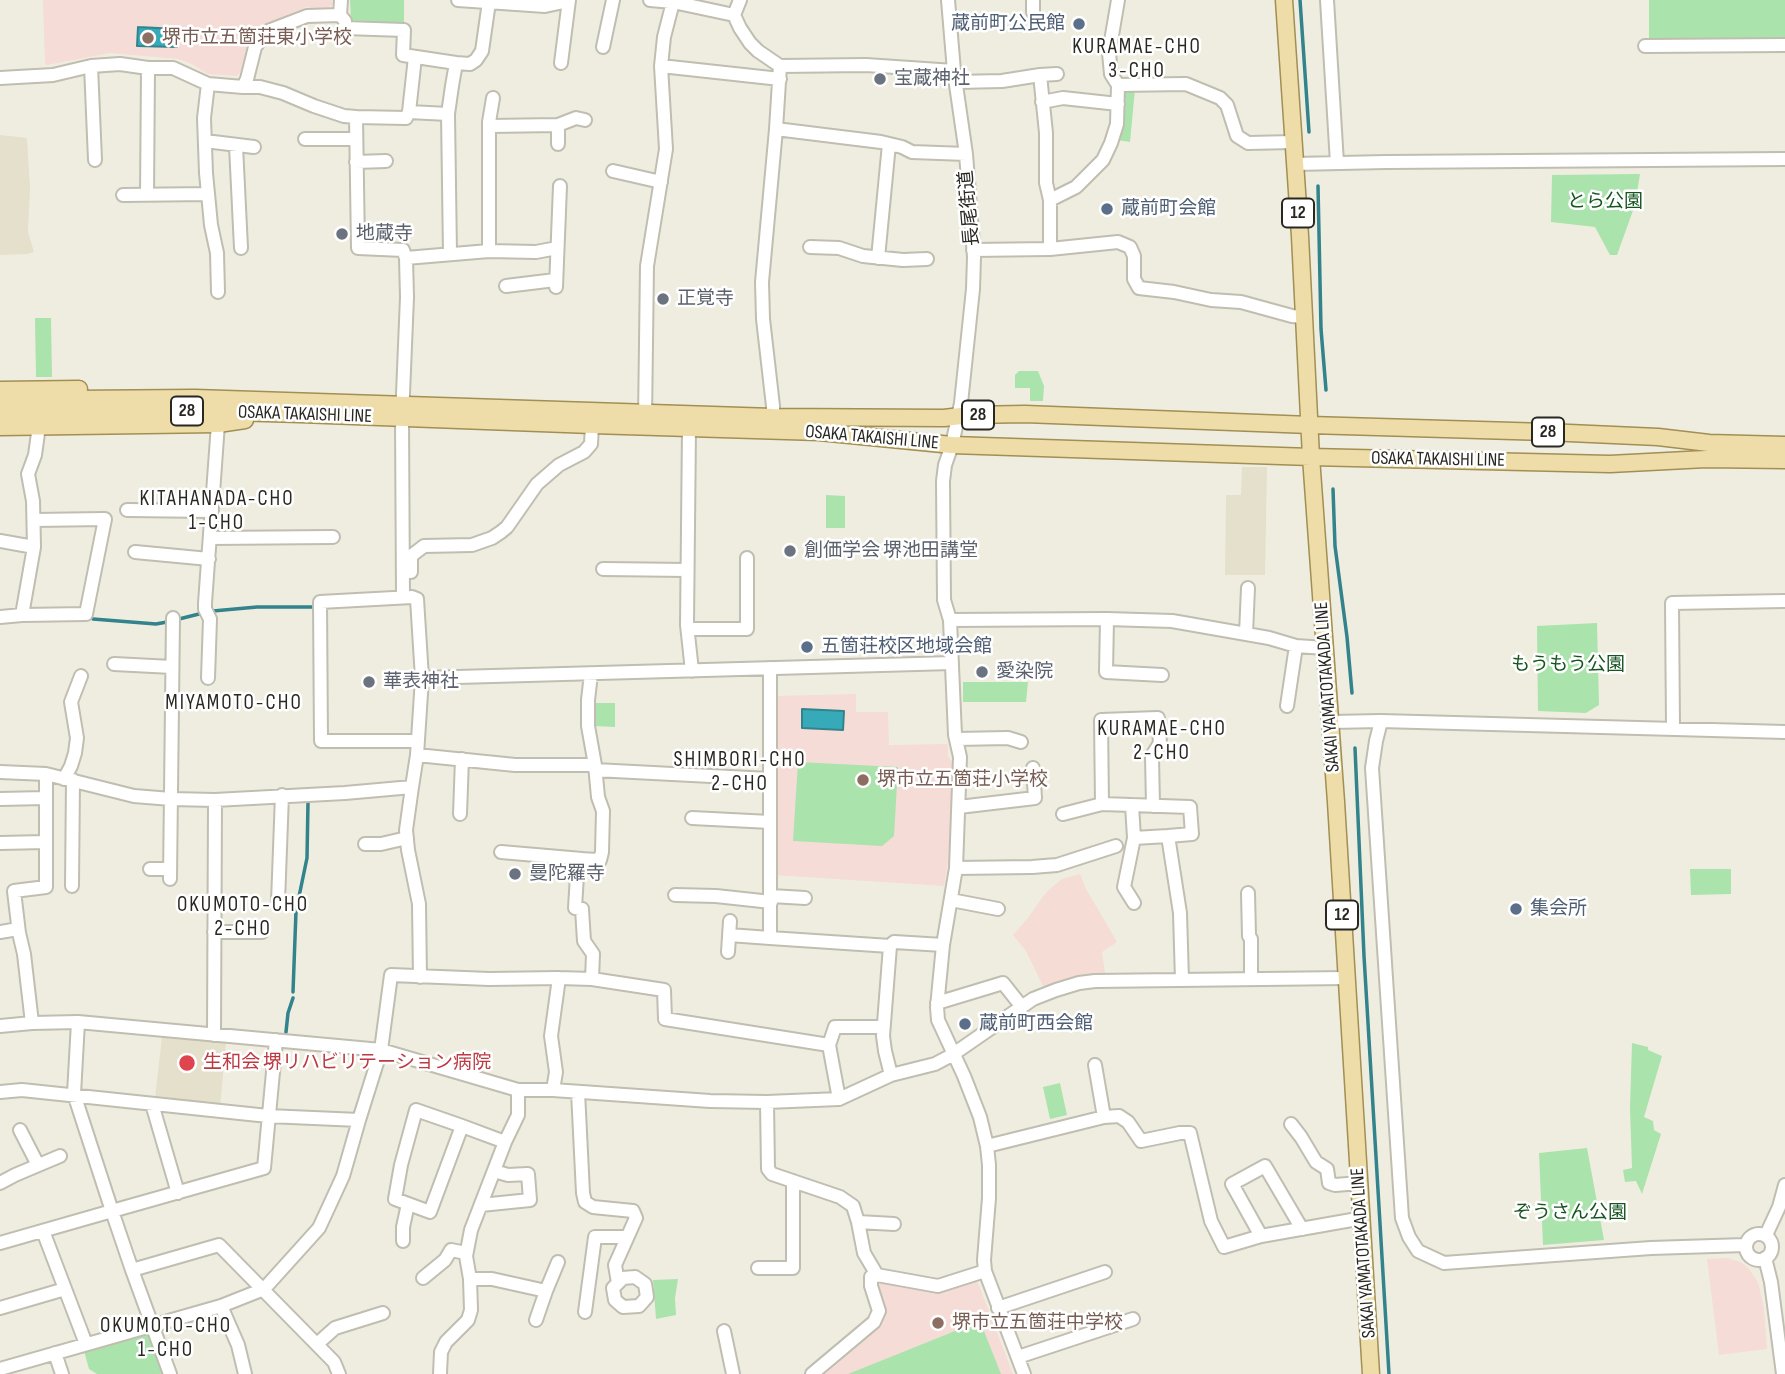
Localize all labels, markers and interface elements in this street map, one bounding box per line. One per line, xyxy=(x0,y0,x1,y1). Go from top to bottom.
place label: 蔵前町公民館 xyxy=(951,13,1065,35)
marker: 蔵前町公民館 xyxy=(1071,16,1087,32)
place label: 堺市立五箇荘東小学校 xyxy=(162,27,352,49)
marker: 堺市立五箇荘東小学校 xyxy=(140,30,156,46)
district label: KURAMAE-CHO 3-CHO xyxy=(1074,35,1200,85)
place label: 宝蔵神社 xyxy=(894,68,970,90)
marker: 宝蔵神社 xyxy=(872,71,888,87)
street label: 長尾街道 xyxy=(955,169,985,247)
park label: とら公園 xyxy=(1567,191,1643,213)
place label: 蔵前町会館 xyxy=(1121,198,1216,220)
road number: 12 xyxy=(1282,198,1314,228)
marker: 蔵前町会館 xyxy=(1099,201,1115,217)
place label: 地蔵寺 xyxy=(356,223,413,245)
marker: 地蔵寺 xyxy=(334,226,350,242)
place label: 正覚寺 xyxy=(677,288,734,310)
marker: 正覚寺 xyxy=(655,291,671,307)
road number: 28 xyxy=(171,396,203,426)
road number: 28 xyxy=(962,400,994,430)
street label: OSAKA TAKAISHI LINE xyxy=(238,401,372,429)
road number: 28 xyxy=(1532,418,1564,446)
street label: OSAKA TAKAISHI LINE xyxy=(804,421,940,455)
street label: OSAKA TAKAISHI LINE xyxy=(1371,447,1505,473)
district label: KITAHANADA-CHO 1-CHO xyxy=(141,487,293,537)
place label: 創価学会 堺池田講堂 xyxy=(804,540,978,562)
marker: 創価学会 堺池田講堂 xyxy=(782,543,798,559)
street label: SAKAI YAMATOTAKADA LINE xyxy=(1311,601,1345,773)
place label: 五箇荘校区地域会館 xyxy=(821,636,992,658)
marker: 五箇荘校区地域会館 xyxy=(799,639,815,655)
park label: もうもう公園 xyxy=(1511,654,1625,676)
place label: 愛染院 xyxy=(996,661,1053,683)
marker: 愛染院 xyxy=(974,664,990,680)
place label: 華表神社 xyxy=(383,671,459,693)
marker: 華表神社 xyxy=(361,674,377,690)
district label: MIYAMOTO-CHO xyxy=(167,691,301,717)
district label: KURAMAE-CHO 2-CHO xyxy=(1099,717,1225,767)
district label: SHIMBORI-CHO 2-CHO xyxy=(675,748,805,798)
place label: 堺市立五箇荘小学校 xyxy=(877,769,1048,791)
marker: 堺市立五箇荘小学校 xyxy=(855,772,871,788)
place label: 曼陀羅寺 xyxy=(529,863,605,885)
marker: 曼陀羅寺 xyxy=(507,866,523,882)
district label: OKUMOTO-CHO 2-CHO xyxy=(178,893,308,943)
place label: 集会所 xyxy=(1530,898,1587,920)
road number: 12 xyxy=(1326,900,1358,930)
marker: 集会所 xyxy=(1508,901,1524,917)
place label: 蔵前町西会館 xyxy=(979,1013,1093,1035)
marker: 蔵前町西会館 xyxy=(957,1016,973,1032)
place label: 生和会 堺リハビリテーション病院 xyxy=(203,1052,491,1074)
marker: 生和会 堺リハビリテーション病院 xyxy=(177,1053,197,1073)
street label: SAKAI YAMATOTAKADA LINE xyxy=(1347,1167,1381,1339)
park label: ぞうさん公園 xyxy=(1513,1202,1627,1224)
place label: 堺市立五箇荘中学校 xyxy=(952,1312,1123,1334)
district label: OKUMOTO-CHO 1-CHO xyxy=(101,1314,231,1364)
marker: 堺市立五箇荘中学校 xyxy=(930,1315,946,1331)

